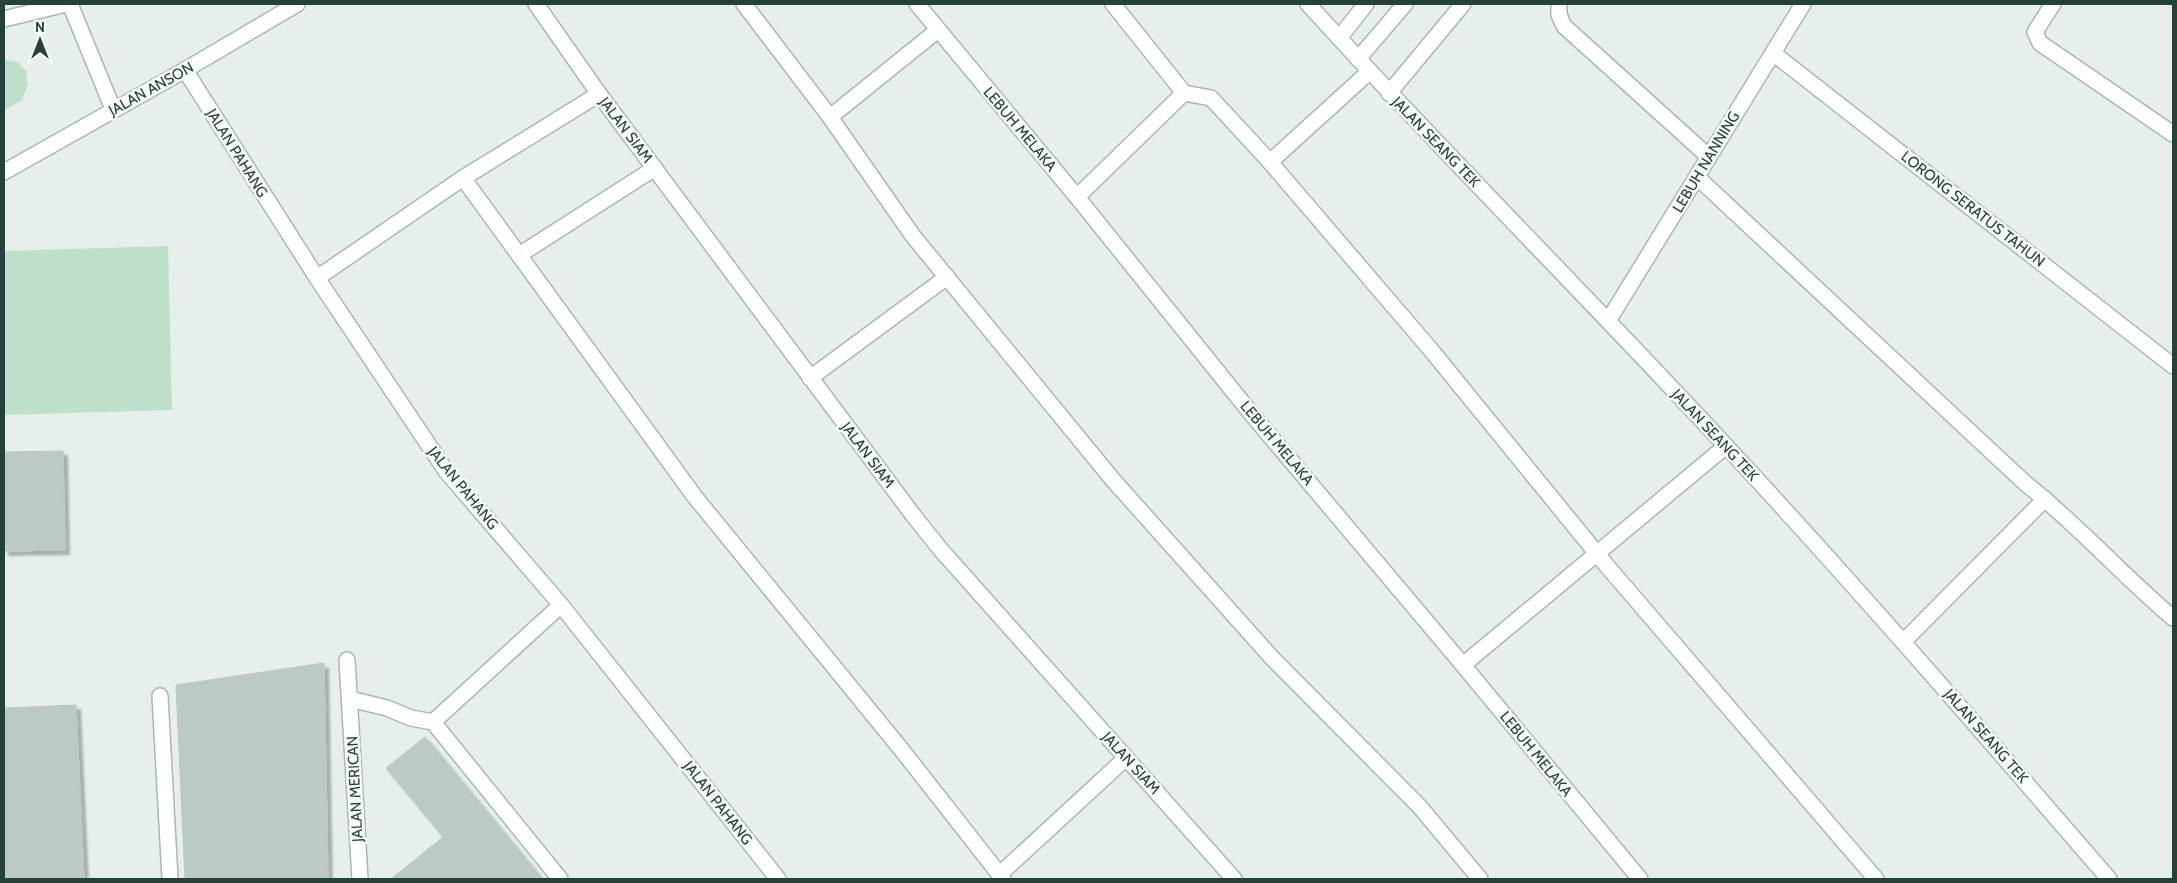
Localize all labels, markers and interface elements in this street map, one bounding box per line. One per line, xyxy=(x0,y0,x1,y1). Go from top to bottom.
north arrow xyxy=(15,15,65,65)
text: N xyxy=(35,18,45,36)
street label: JALAN ANSON xyxy=(104,58,197,120)
street label: LEBUH MELAKA xyxy=(980,83,1061,175)
street label: JALAN SEANG TEK xyxy=(1388,92,1484,191)
street label: JALAN SIAM xyxy=(595,93,657,166)
street label: JALAN PAHANG xyxy=(202,104,272,201)
street label: LEBUH NANNING xyxy=(1669,108,1743,216)
street label: LORONG SERATUS TAHUN xyxy=(1898,147,2048,271)
street label: JALAN SEANG TEK xyxy=(1667,385,1762,485)
street label: LEBUH MELAKA xyxy=(1237,397,1318,489)
street label: JALAN SIAM xyxy=(837,418,899,491)
street label: JALAN PAHANG xyxy=(423,442,502,533)
street label: JALAN SEANG TEK xyxy=(1940,684,2032,787)
street label: LEBUH MELAKA xyxy=(1496,708,1576,801)
street label: JALAN SIAM xyxy=(1098,727,1164,798)
street label: JALAN MERICAN xyxy=(343,736,367,843)
street label: JALAN PAHANG xyxy=(679,757,756,849)

